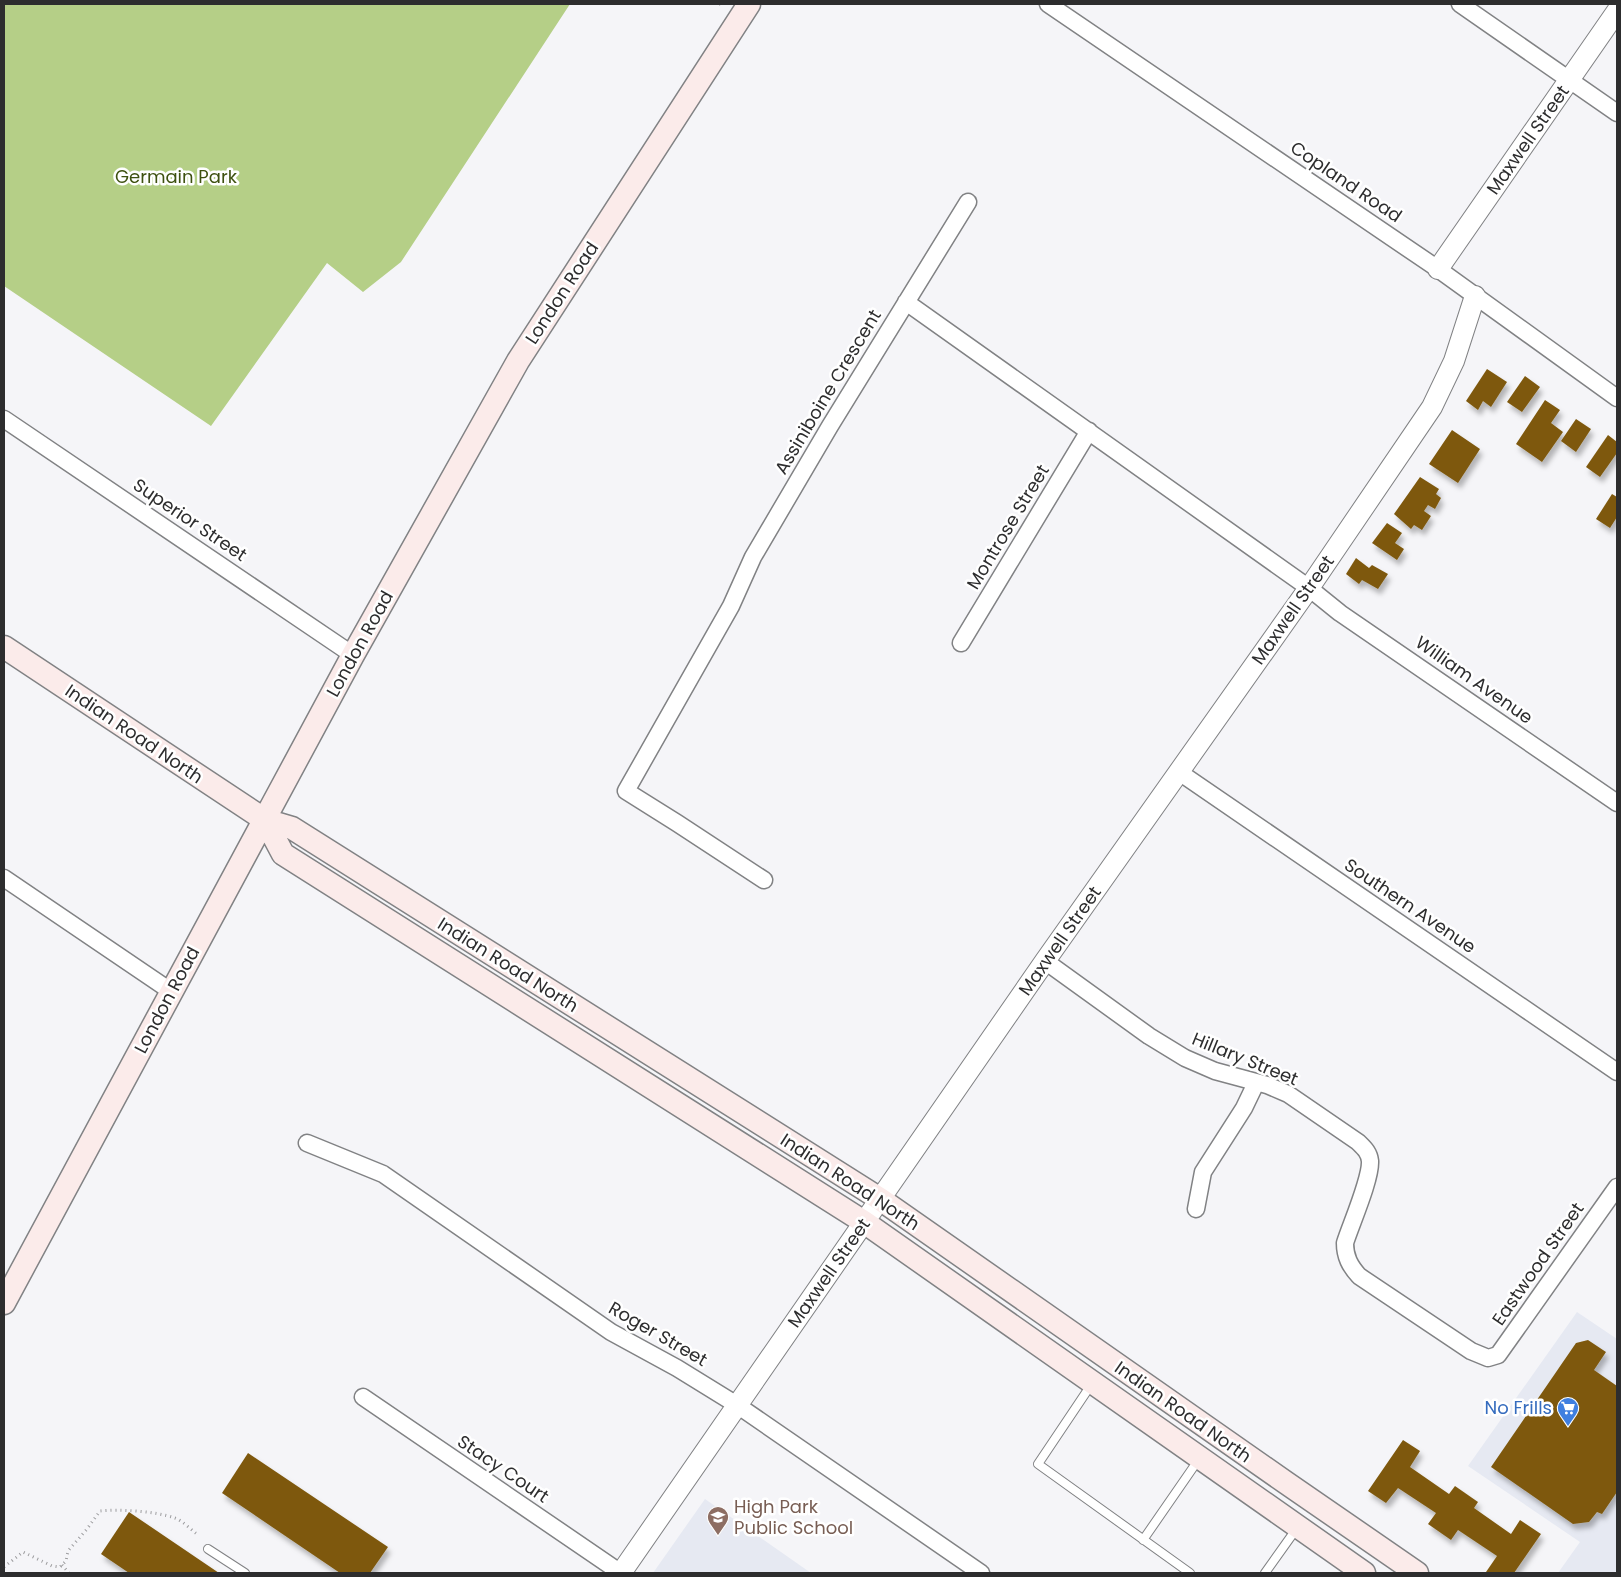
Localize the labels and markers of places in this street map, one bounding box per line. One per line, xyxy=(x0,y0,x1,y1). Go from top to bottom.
place label: No Frills xyxy=(1485,1395,1552,1420)
supermarket icon: No Frills xyxy=(1556,1396,1580,1427)
place label: High Park Public School xyxy=(734,1494,853,1540)
school or university icon: High Park Public School xyxy=(706,1505,730,1536)

